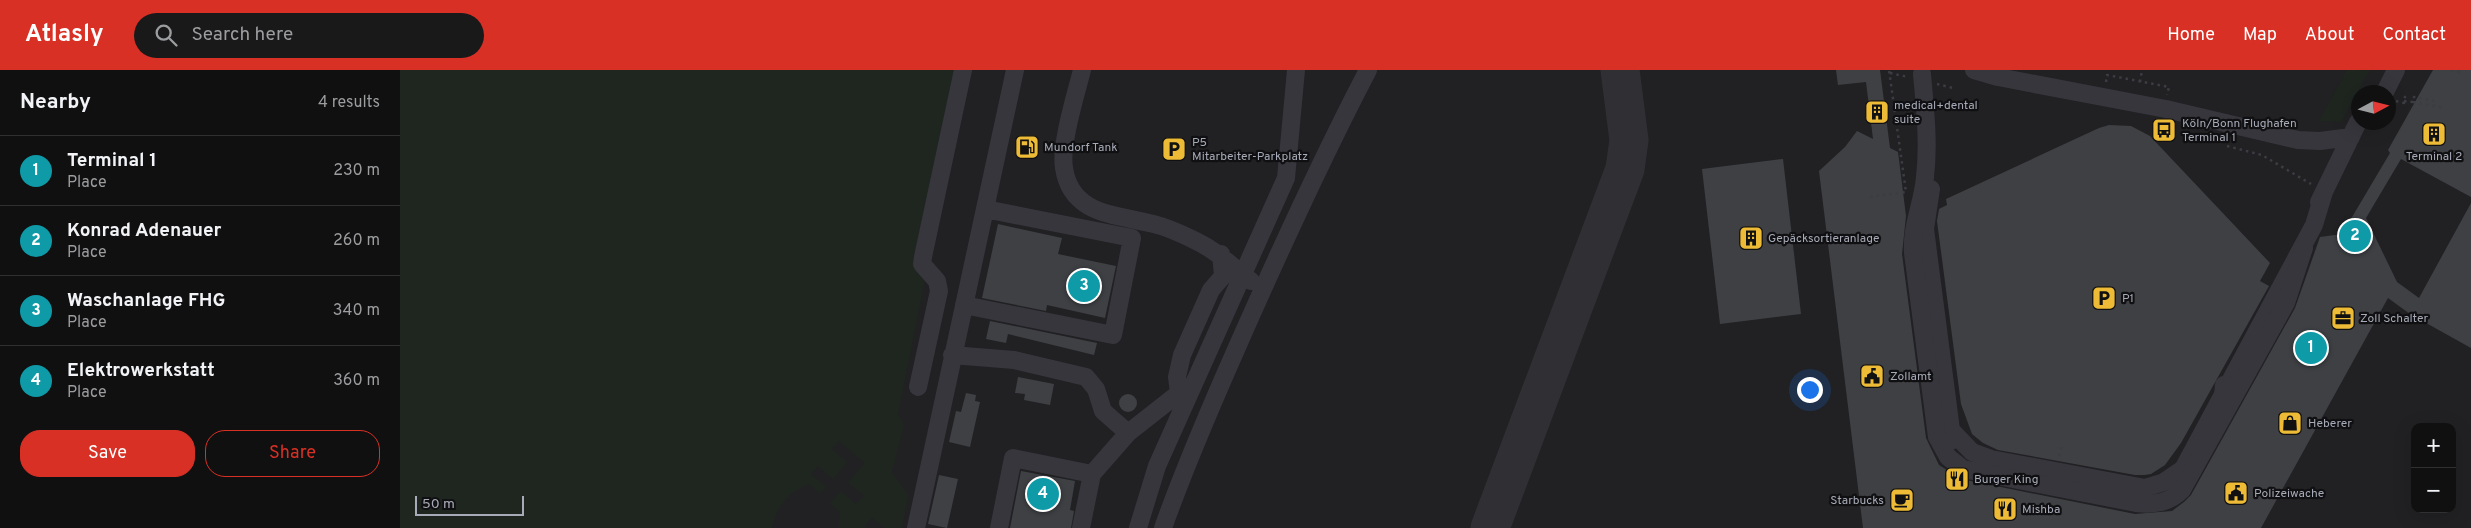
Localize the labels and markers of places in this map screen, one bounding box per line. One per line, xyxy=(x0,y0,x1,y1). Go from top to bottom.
place label: medical+dental suite xyxy=(1894,98,1978,128)
building icon: medical+dental suite xyxy=(1864,99,1890,125)
place label: Köln/Bonn Flughafen Terminal 1 xyxy=(2182,116,2297,146)
bus stop icon: Köln/Bonn Flughafen Terminal 1 xyxy=(2151,117,2177,143)
building icon: Terminal 2 xyxy=(2421,121,2447,147)
fuel station icon: Mundorf Tank xyxy=(1014,134,1040,160)
place label: P5 Mitarbeiter-Parkplatz xyxy=(1192,135,1308,165)
parking icon: P5 Mitarbeiter-Parkplatz xyxy=(1161,136,1187,162)
place label: Mundorf Tank xyxy=(1044,140,1118,156)
place label: Terminal 2 xyxy=(2406,149,2462,165)
pin: 2 xyxy=(2339,217,2371,255)
building icon: Gepäcksortieranlage xyxy=(1738,225,1764,251)
place label: Gepäcksortieranlage xyxy=(1768,231,1879,247)
pin: 3 xyxy=(1068,267,1100,305)
parking icon: P1 xyxy=(2091,285,2117,311)
place label: P1 xyxy=(2122,291,2134,307)
office icon: Zoll Schalter xyxy=(2330,305,2356,331)
place label: Zoll Schalter xyxy=(2360,311,2429,327)
pin: 1 xyxy=(2295,329,2327,367)
public building icon: Zollamt xyxy=(1859,363,1885,389)
place label: Zollamt xyxy=(1890,369,1932,385)
shop icon: Heberer xyxy=(2277,410,2303,436)
place label: Heberer xyxy=(2308,416,2352,432)
restaurant icon: Burger King xyxy=(1944,466,1970,492)
place label: Burger King xyxy=(1974,472,2039,488)
pin: 4 xyxy=(1027,475,1059,513)
public building icon: Polizeiwache xyxy=(2223,480,2249,506)
place label: Polizeiwache xyxy=(2254,486,2324,502)
cafe icon: Starbucks xyxy=(1889,487,1915,513)
place label: Starbucks xyxy=(1830,493,1884,509)
restaurant icon: Mishba xyxy=(1992,496,2018,522)
place label: Mishba xyxy=(2022,502,2060,518)

